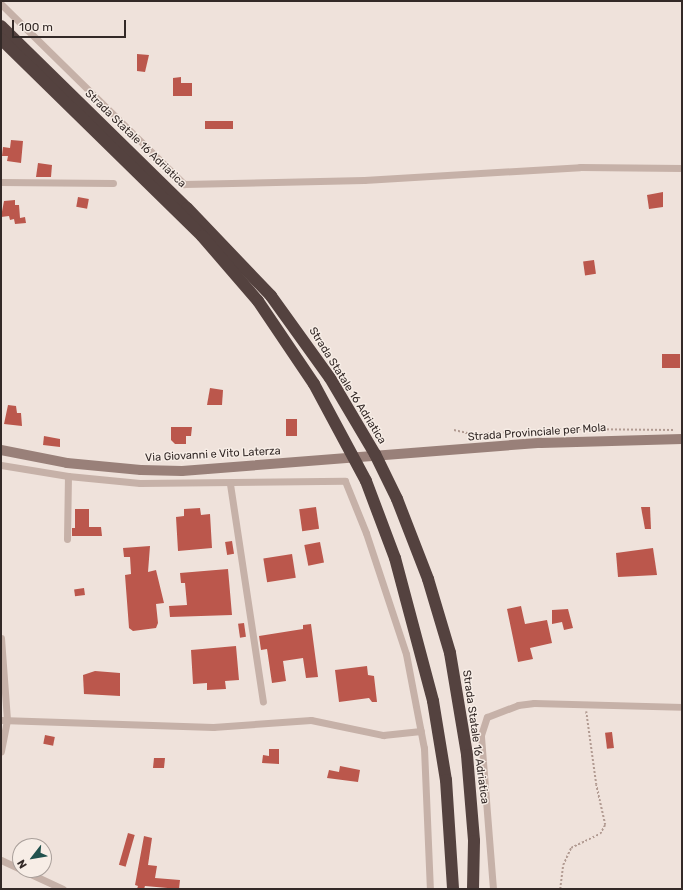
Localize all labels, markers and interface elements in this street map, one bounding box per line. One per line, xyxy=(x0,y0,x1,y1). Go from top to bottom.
scale bar xyxy=(14,12,128,38)
text: 100 m xyxy=(19,20,53,34)
street label: Strada Statale 16 Adriatica xyxy=(82,87,188,191)
street label: Strada Statale 16 Adriatica xyxy=(305,325,389,447)
street label: Strada Provinciale per Mola xyxy=(467,422,607,444)
street label: Via Giovanni e Vito Laterza xyxy=(145,445,281,465)
street label: Strada Statale 16 Adriatica xyxy=(459,669,491,805)
north arrow xyxy=(12,838,52,878)
text: N xyxy=(15,857,30,871)

